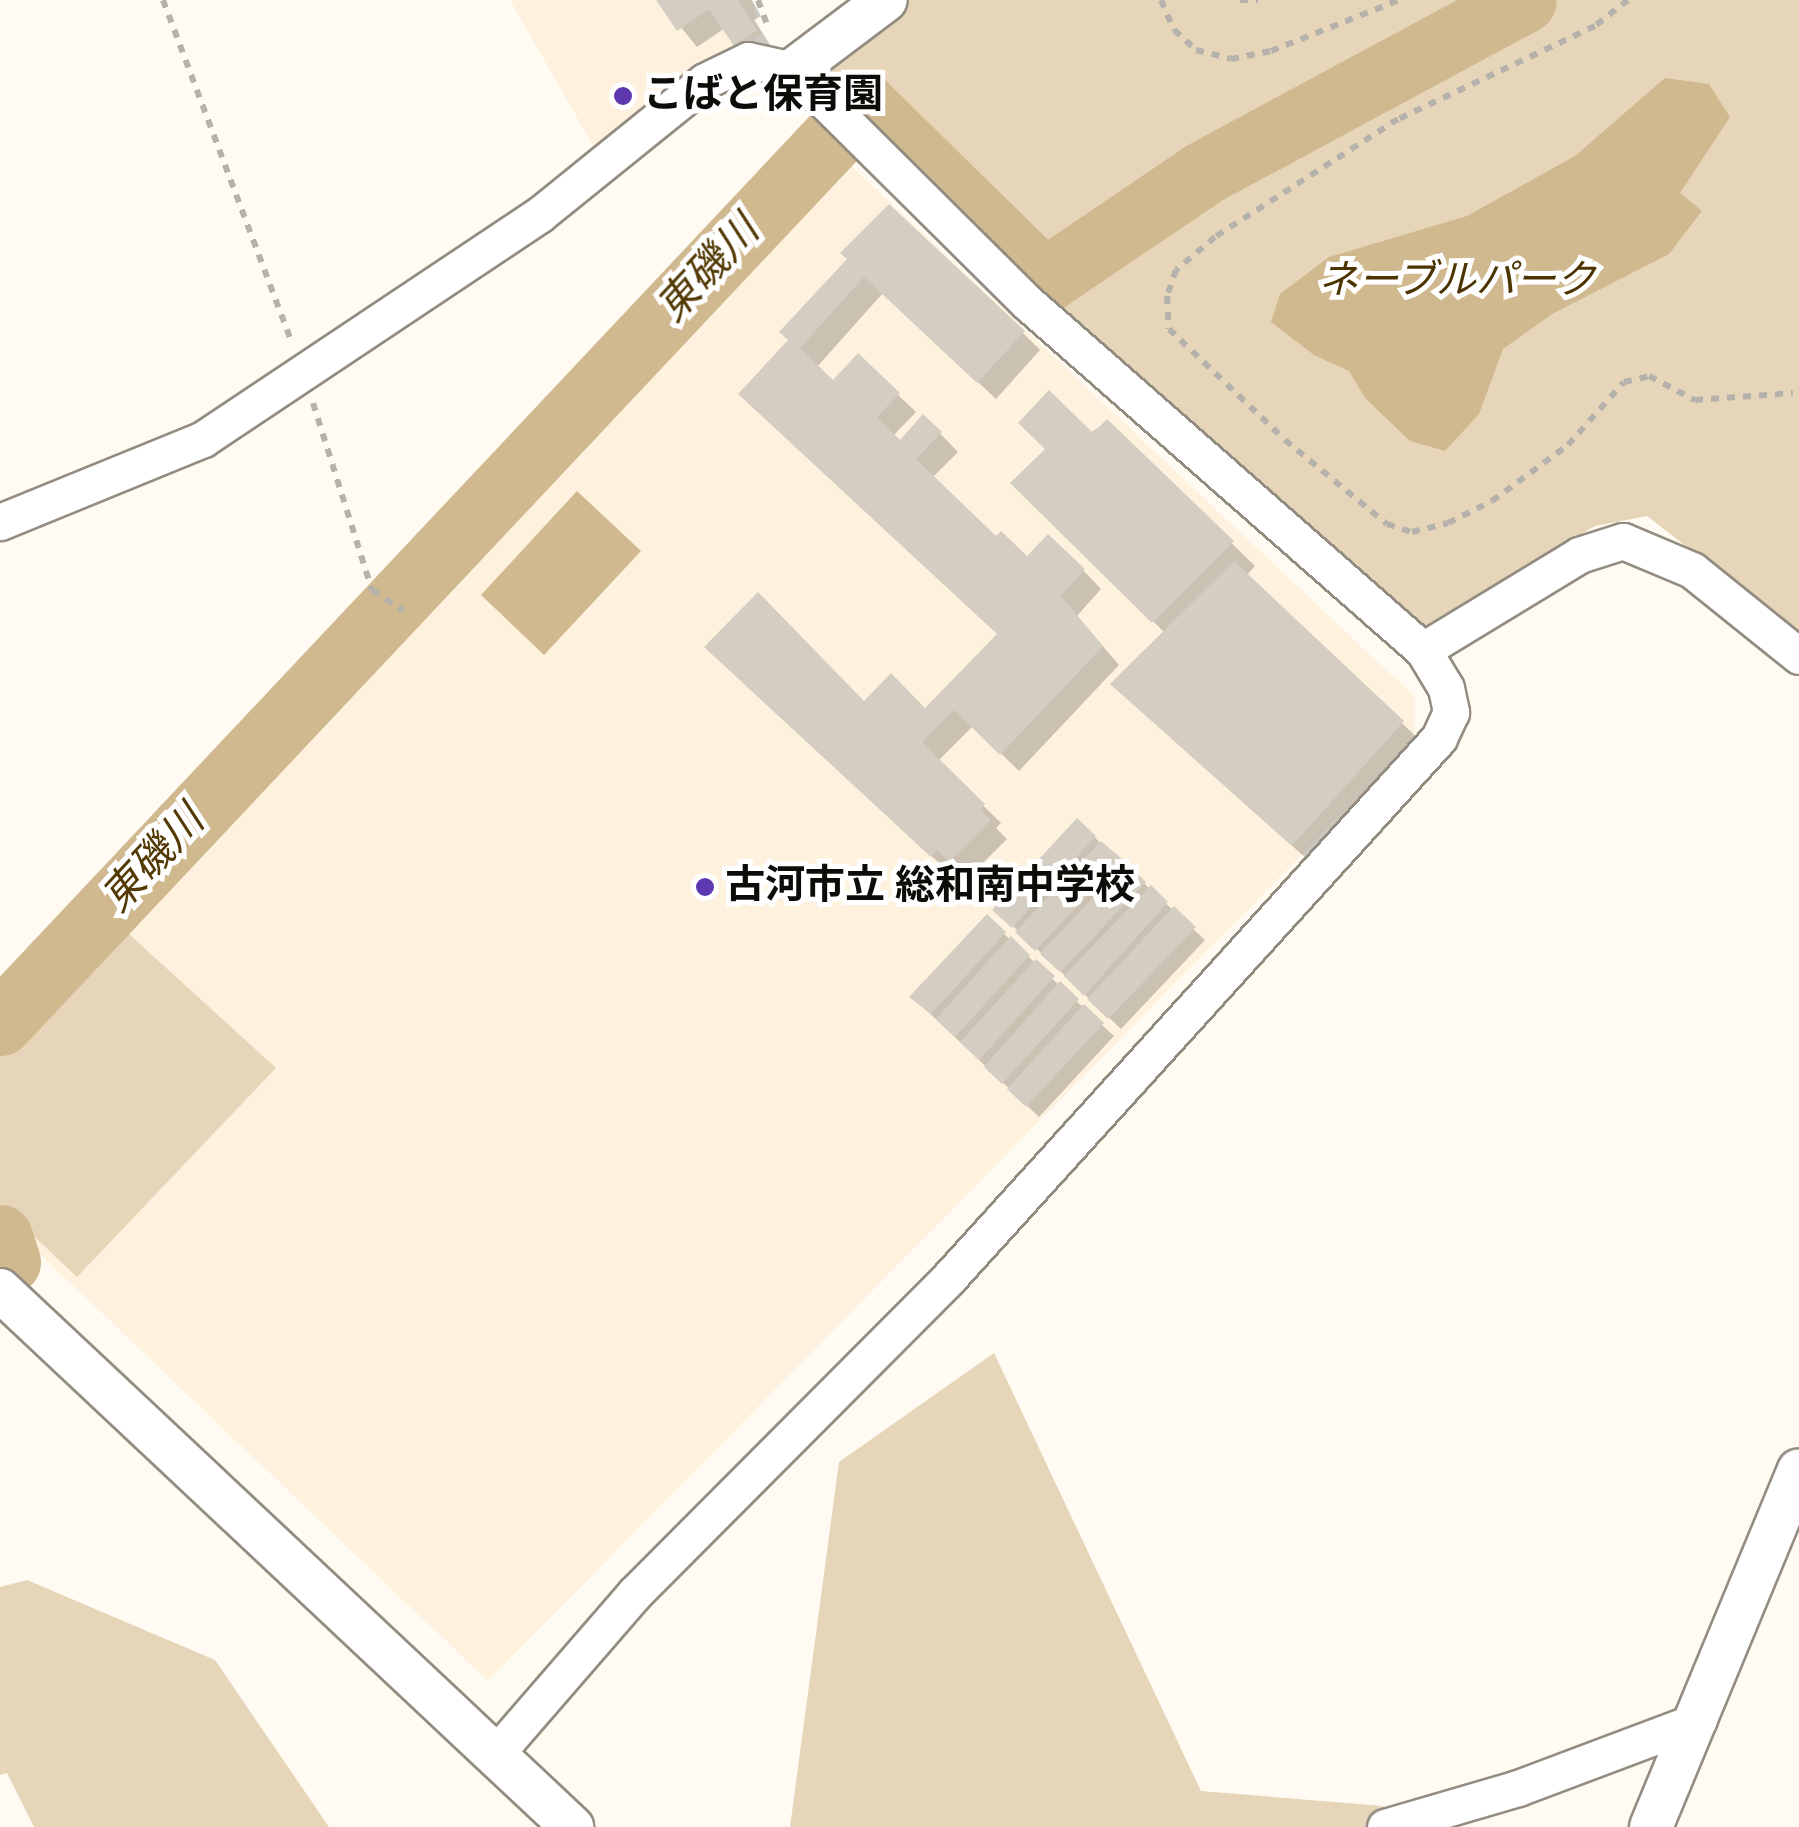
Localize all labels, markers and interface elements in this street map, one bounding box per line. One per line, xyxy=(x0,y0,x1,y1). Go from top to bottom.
place label: こばと保育園 xyxy=(643,72,883,120)
marker: こばと保育園 xyxy=(612,85,634,107)
water label: 東磯川 xyxy=(648,207,770,333)
park label: ネーブルパーク xyxy=(1317,258,1597,306)
water label: 東磯川 xyxy=(93,797,215,923)
place label: 古河市立 総和南中学校 xyxy=(725,863,1135,911)
marker: 古河市立 総和南中学校 xyxy=(694,876,716,898)

